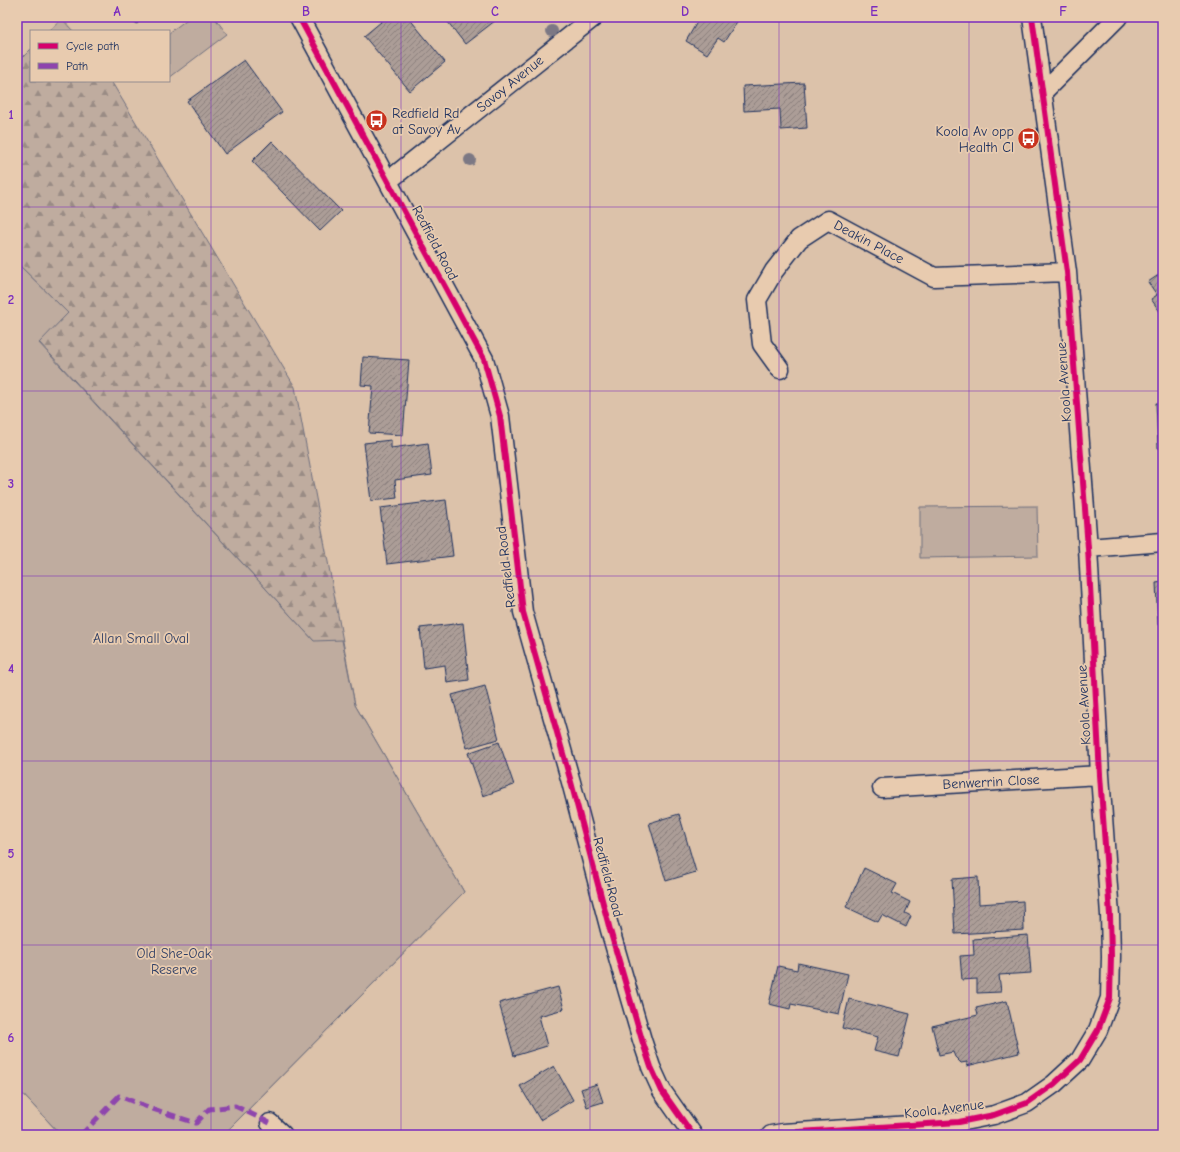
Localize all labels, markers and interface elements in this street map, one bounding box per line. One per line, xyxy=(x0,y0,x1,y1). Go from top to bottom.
text: A xyxy=(113,4,121,19)
text: B xyxy=(302,4,310,19)
text: C xyxy=(491,4,499,19)
text: D xyxy=(681,4,689,19)
text: E xyxy=(870,4,878,19)
text: F xyxy=(1059,4,1067,19)
legend xyxy=(30,30,170,82)
text: Cycle path xyxy=(66,39,119,53)
street label: Savoy Avenue xyxy=(473,52,547,116)
text: Path xyxy=(66,59,88,73)
place label: Redfield Rd at Savoy Av xyxy=(392,105,461,138)
text: 1 xyxy=(8,107,14,122)
bus stop icon: Redfield Rd at Savoy Av xyxy=(363,108,389,134)
place label: Koola Av opp Health Cl xyxy=(935,123,1014,156)
bus stop icon: Koola Av opp Health Cl xyxy=(1016,126,1042,152)
street label: Redfield Road xyxy=(408,203,462,283)
street label: Deakin Place xyxy=(831,216,907,268)
text: 2 xyxy=(8,292,14,307)
street label: Koola Avenue xyxy=(1053,341,1075,423)
text: 3 xyxy=(8,476,14,491)
street label: Redfield Road xyxy=(493,525,519,609)
park label: Allan Small Oval xyxy=(93,630,189,647)
text: 4 xyxy=(8,661,14,676)
street label: Koola Avenue xyxy=(1073,664,1095,746)
street label: Benwerrin Close xyxy=(942,771,1040,793)
street label: Redfield Road xyxy=(589,835,627,919)
text: 5 xyxy=(8,846,15,861)
park label: Old She-Oak Reserve xyxy=(136,945,212,978)
text: 6 xyxy=(8,1030,15,1045)
street label: Koola Avenue xyxy=(903,1096,985,1122)

